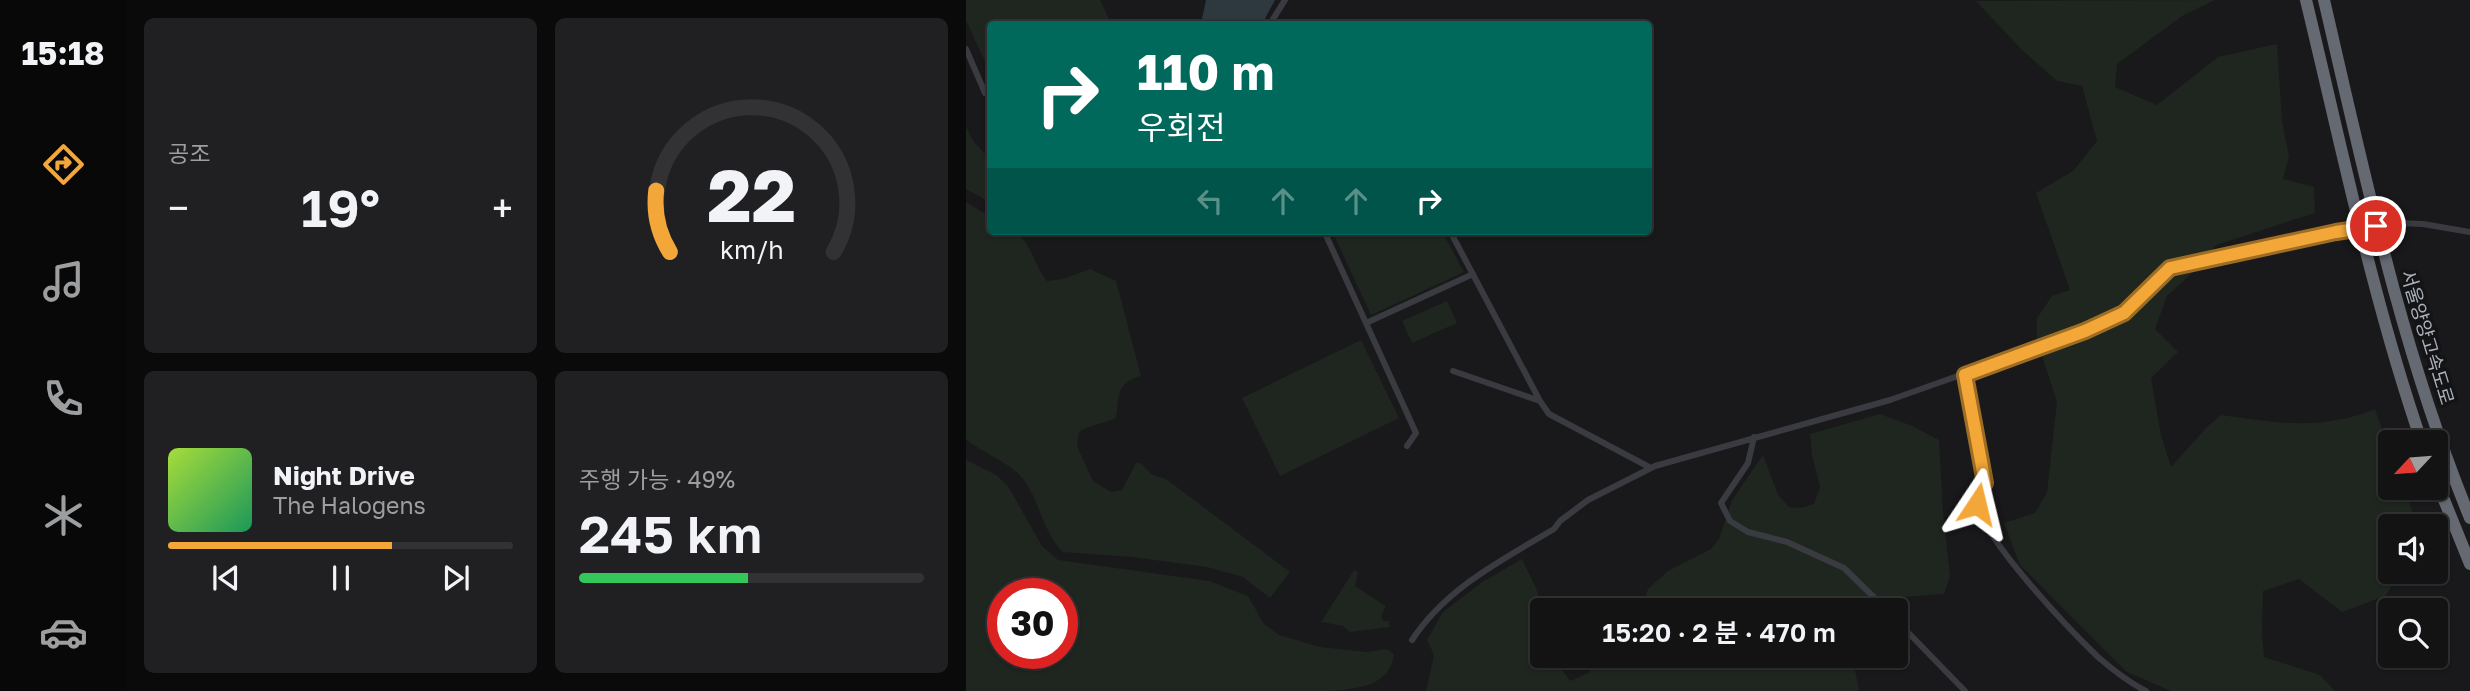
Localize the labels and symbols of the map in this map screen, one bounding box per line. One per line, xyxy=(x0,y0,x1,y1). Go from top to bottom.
pin xyxy=(2346,196,2406,256)
street label: 서울양양고속도로 xyxy=(2397,267,2459,407)
north arrow xyxy=(2378,430,2448,500)
position arrow xyxy=(1940,467,2014,541)
speed limit sign: 30 xyxy=(987,578,1078,669)

